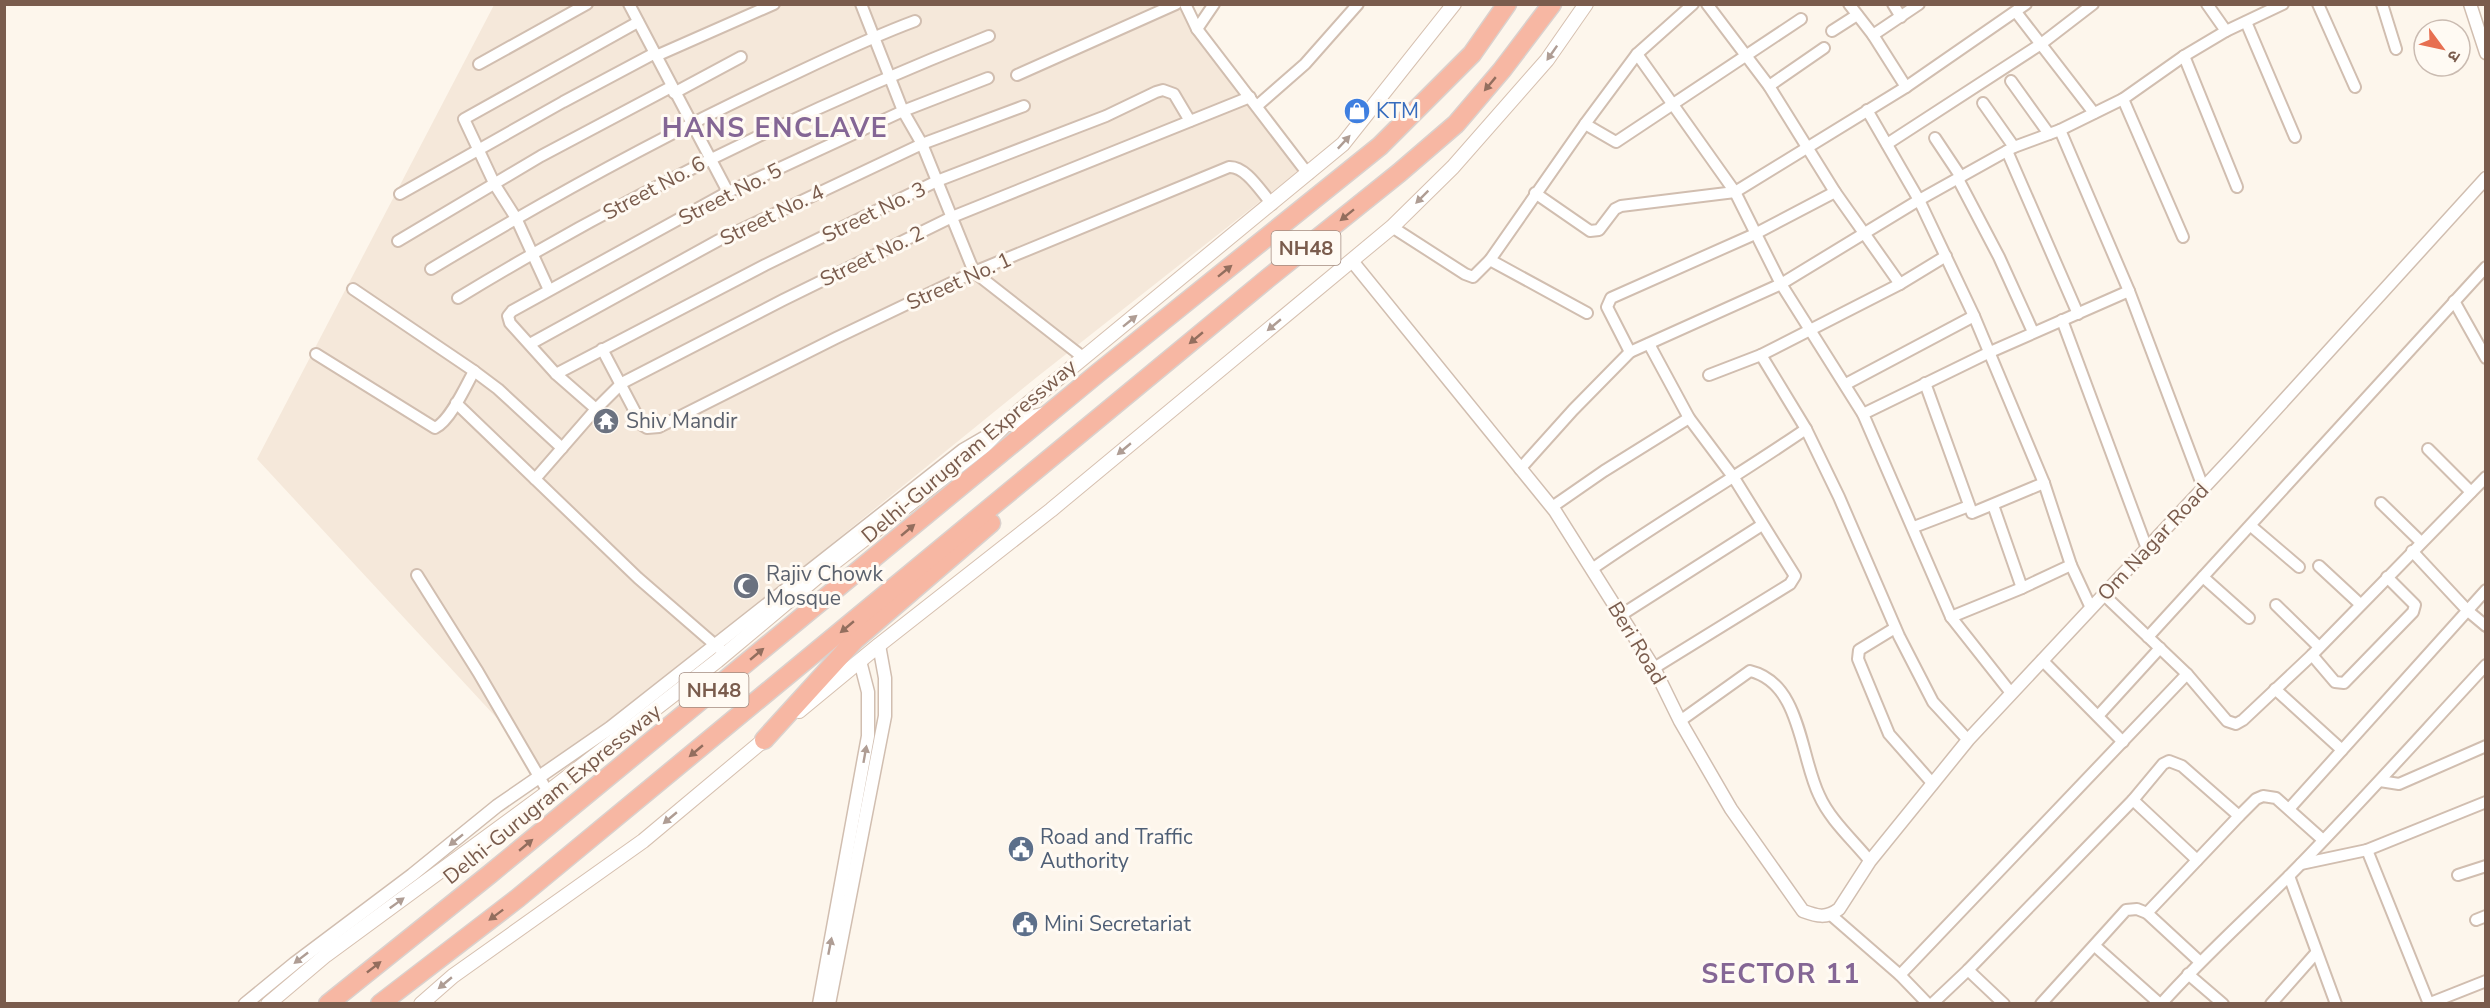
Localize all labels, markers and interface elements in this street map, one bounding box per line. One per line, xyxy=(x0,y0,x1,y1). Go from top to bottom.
north arrow xyxy=(2412,18,2472,78)
one-way arrow xyxy=(1546,44,1558,60)
text: उ xyxy=(2442,46,2466,66)
one-way arrow xyxy=(1484,76,1497,91)
shop icon: KTM xyxy=(1342,96,1372,126)
place label: KTM xyxy=(1376,97,1419,125)
district label: HANS ENCLAVE xyxy=(662,110,888,147)
one-way arrow xyxy=(1337,135,1350,150)
street label: Street No. 6 xyxy=(598,149,710,227)
street label: Street No. 5 xyxy=(674,156,786,232)
street label: Street No. 3 xyxy=(817,175,931,249)
street label: Street No. 4 xyxy=(715,178,829,252)
one-way arrow xyxy=(1415,190,1429,204)
one-way arrow xyxy=(1339,209,1355,222)
street label: Street No. 2 xyxy=(815,219,929,293)
road number: NH48 xyxy=(1272,231,1340,265)
street label: Street No. 1 xyxy=(902,245,1016,317)
one-way arrow xyxy=(1217,264,1233,277)
one-way arrow xyxy=(1122,315,1137,328)
one-way arrow xyxy=(1267,318,1282,331)
one-way arrow xyxy=(1188,332,1203,344)
street label: Delhi-Gurugram Expressway xyxy=(856,353,1083,549)
temple icon: Shiv Mandir xyxy=(591,406,621,436)
place label: Shiv Mandir xyxy=(626,407,738,435)
one-way arrow xyxy=(1116,443,1132,456)
street label: Om Nagar Road xyxy=(2091,477,2215,607)
one-way arrow xyxy=(900,524,915,537)
place label: Rajiv Chowk Mosque xyxy=(766,560,883,612)
mosque icon: Rajiv Chowk Mosque xyxy=(731,571,761,601)
street label: Beri Road xyxy=(1601,596,1673,690)
one-way arrow xyxy=(839,620,854,633)
one-way arrow xyxy=(749,648,765,661)
road number: NH48 xyxy=(680,673,748,707)
street label: Delhi-Gurugram Expressway xyxy=(437,697,667,891)
one-way arrow xyxy=(688,745,704,758)
one-way arrow xyxy=(861,745,870,764)
one-way arrow xyxy=(663,811,678,824)
place label: Road and Traffic Authority xyxy=(1040,823,1193,875)
one-way arrow xyxy=(448,833,464,846)
public building icon: Road and Traffic Authority xyxy=(1006,834,1036,864)
one-way arrow xyxy=(518,839,533,852)
one-way arrow xyxy=(389,897,405,909)
one-way arrow xyxy=(489,908,504,920)
public building icon: Mini Secretariat xyxy=(1010,909,1040,939)
place label: Mini Secretariat xyxy=(1044,910,1191,938)
one-way arrow xyxy=(826,936,835,955)
one-way arrow xyxy=(293,951,308,963)
district label: SECTOR 11 xyxy=(1701,956,1861,993)
one-way arrow xyxy=(366,961,382,974)
one-way arrow xyxy=(437,976,453,989)

